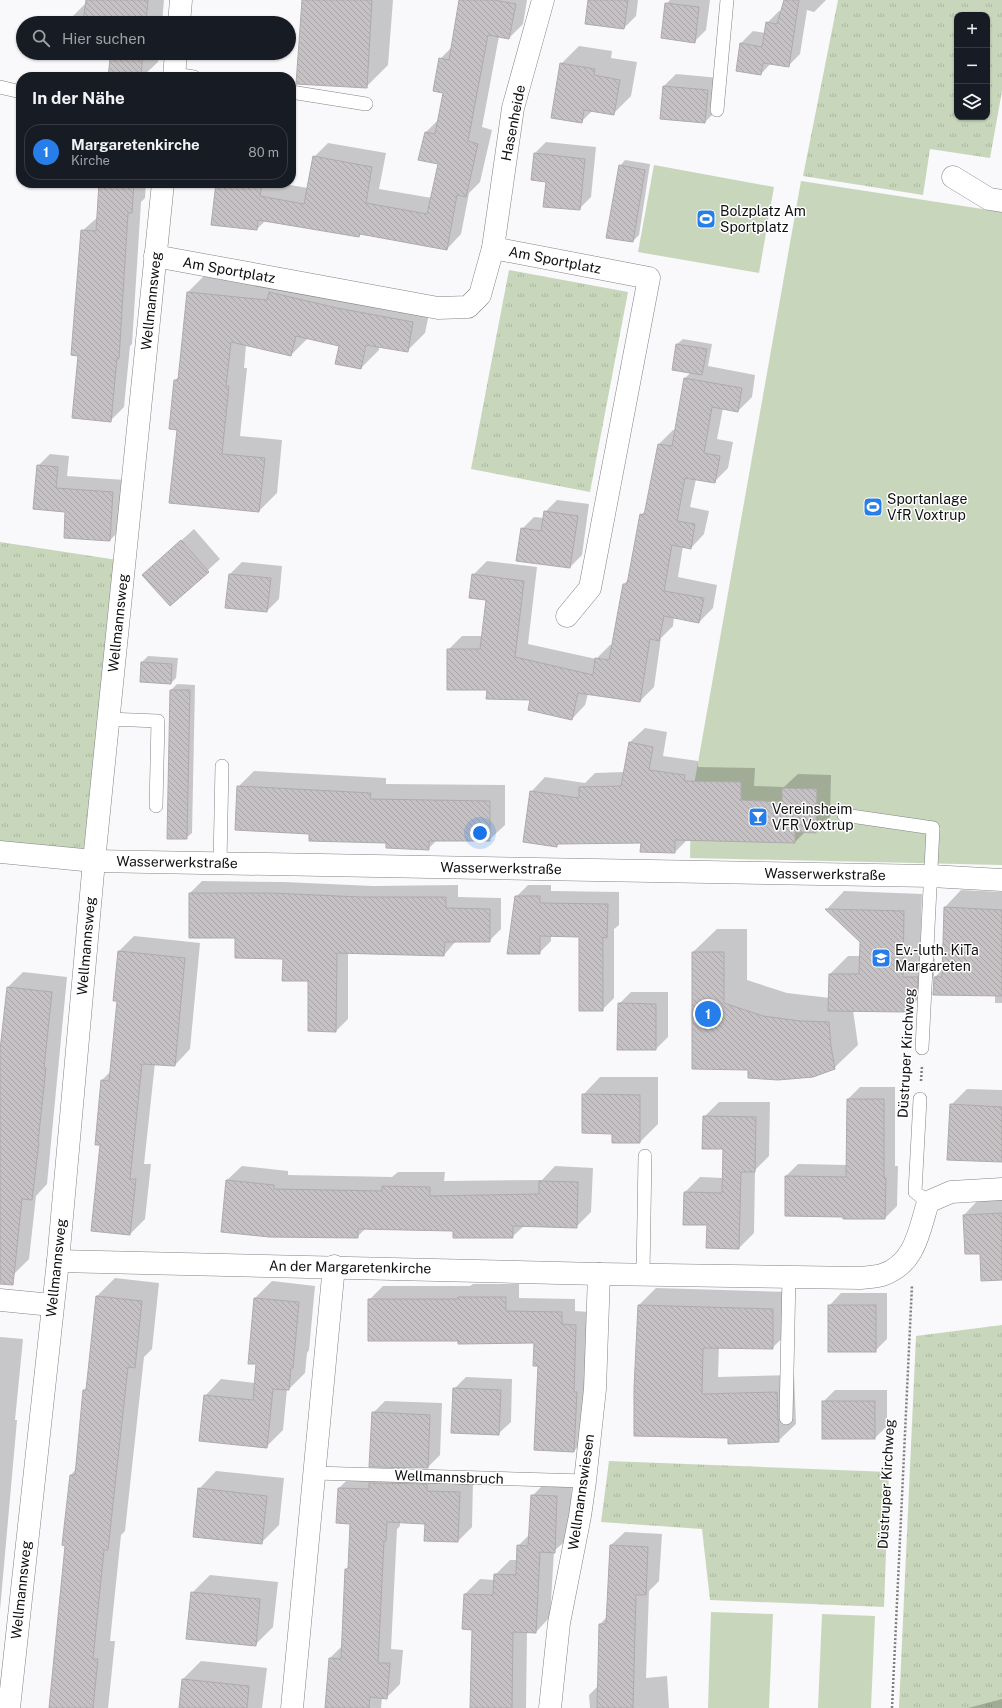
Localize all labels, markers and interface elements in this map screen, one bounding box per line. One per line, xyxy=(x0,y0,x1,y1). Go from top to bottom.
map controls xyxy=(954,12,990,120)
button: + xyxy=(954,12,990,48)
search box xyxy=(16,16,296,60)
icon: search xyxy=(30,27,52,49)
text: Hier suchen xyxy=(62,30,145,47)
button: − xyxy=(954,48,990,84)
street label: Hasenheide xyxy=(498,84,528,162)
button: layers xyxy=(954,84,990,120)
text: In der Nähe xyxy=(32,88,125,108)
text: Margaretenkirche xyxy=(71,136,200,153)
text: 1 xyxy=(43,145,49,160)
text: 80 m xyxy=(248,145,279,160)
text: Kirche xyxy=(71,153,110,168)
place label: Bolzplatz Am Sportplatz xyxy=(720,203,806,235)
sports icon: Bolzplatz Am Sportplatz xyxy=(695,208,717,230)
street label: Am Sportplatz xyxy=(507,243,603,277)
street label: Wellmannsweg xyxy=(138,251,164,351)
street label: Am Sportplatz xyxy=(181,254,277,286)
place label: Sportanlage VfR Voxtrup xyxy=(887,491,968,523)
sports icon: Sportanlage VfR Voxtrup xyxy=(862,496,884,518)
street label: Wellmannsweg xyxy=(105,573,131,673)
place label: Vereinsheim VFR Voxtrup xyxy=(772,801,854,833)
bar icon: Vereinsheim VFR Voxtrup xyxy=(747,806,769,828)
your location xyxy=(470,823,490,843)
street label: Wasserwerkstraße xyxy=(116,853,238,871)
street label: Wasserwerkstraße xyxy=(440,859,562,877)
street label: Wasserwerkstraße xyxy=(764,865,886,883)
street label: Wellmannsweg xyxy=(74,896,98,996)
place label: Ev.-luth. KiTa Margareten xyxy=(895,942,979,974)
school or university icon: Ev.-luth. KiTa Margareten xyxy=(870,947,892,969)
street label: Düstruper Kirchweg xyxy=(895,987,917,1118)
pin: 1 xyxy=(695,999,721,1029)
street label: Wellmannsweg xyxy=(43,1218,69,1318)
street label: An der Margaretenkirche xyxy=(269,1258,431,1276)
street label: Düstruper Kirchweg xyxy=(875,1418,897,1549)
street label: Wellmannswiesen xyxy=(565,1433,597,1551)
street label: Wellmannsbruch xyxy=(394,1467,504,1487)
street label: Wellmannsweg xyxy=(8,1540,34,1640)

